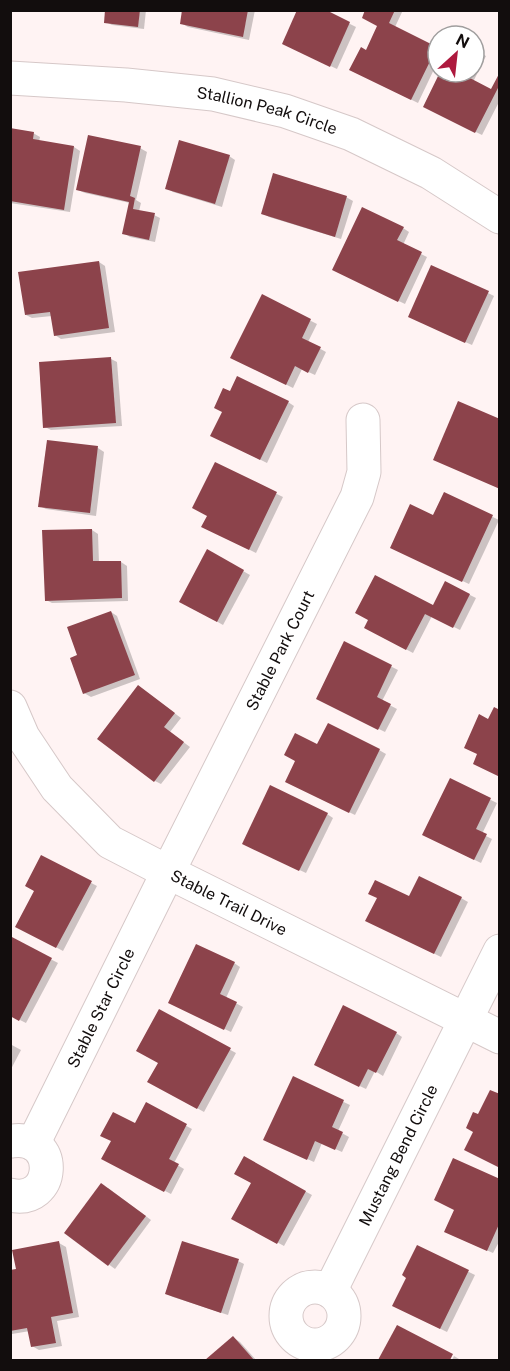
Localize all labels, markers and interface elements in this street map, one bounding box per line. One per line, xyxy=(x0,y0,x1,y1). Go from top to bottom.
north arrow xyxy=(426,24,486,84)
text: N xyxy=(453,30,472,52)
street label: Stallion Peak Circle xyxy=(196,83,340,139)
street label: Stable Park Court xyxy=(242,587,318,714)
street label: Stable Trail Drive xyxy=(167,866,290,940)
street label: Stable Star Circle xyxy=(63,945,139,1071)
street label: Mustang Bend Circle xyxy=(355,1082,442,1229)

